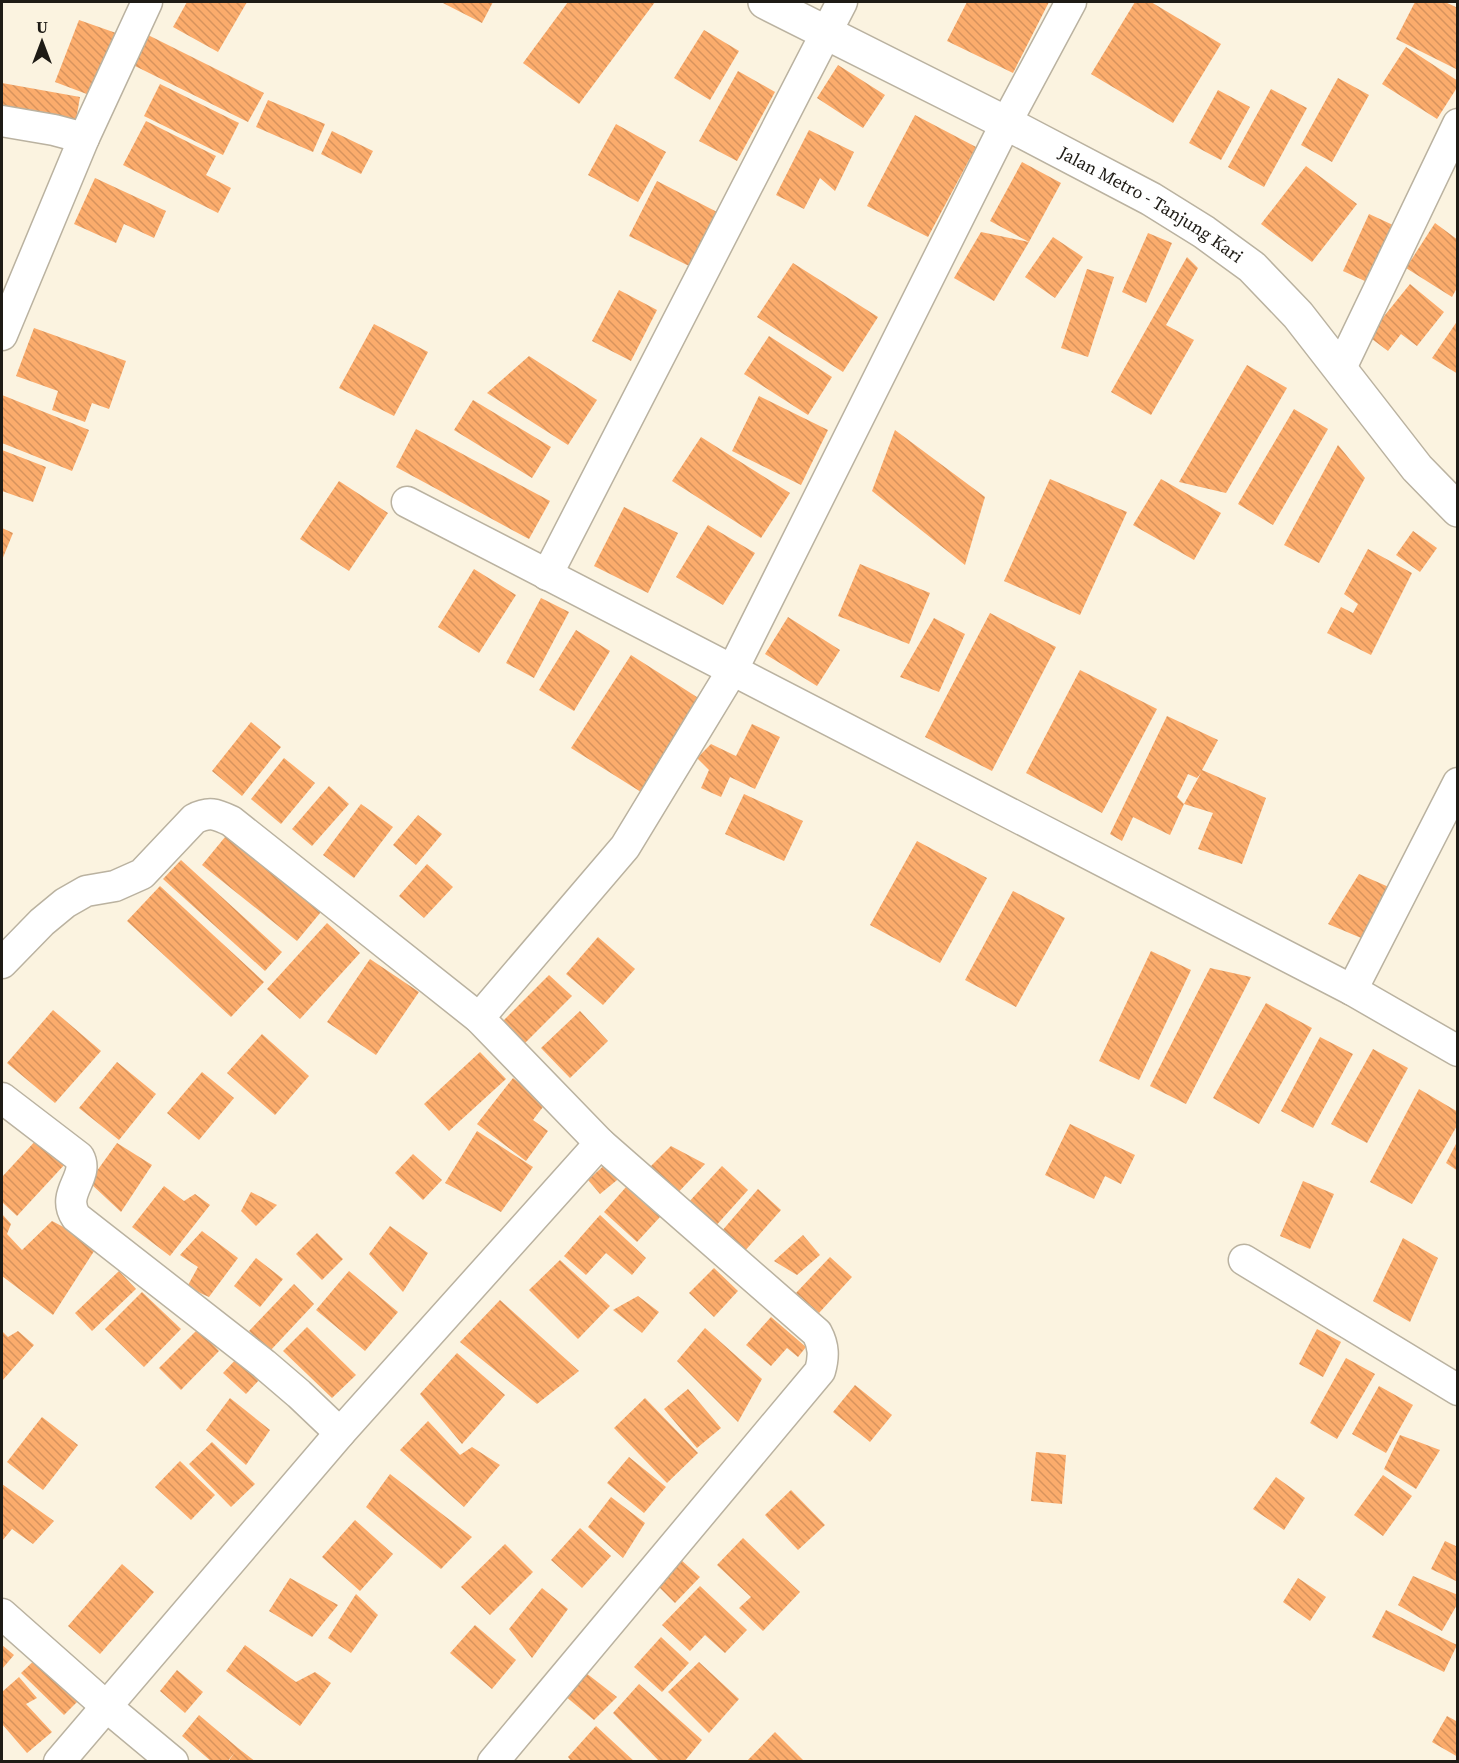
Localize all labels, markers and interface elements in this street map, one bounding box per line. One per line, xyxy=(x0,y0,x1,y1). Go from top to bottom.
north arrow xyxy=(12,12,72,72)
text: U xyxy=(36,16,48,38)
street label: Jalan Metro - Tanjung Kari xyxy=(1054,139,1248,269)

